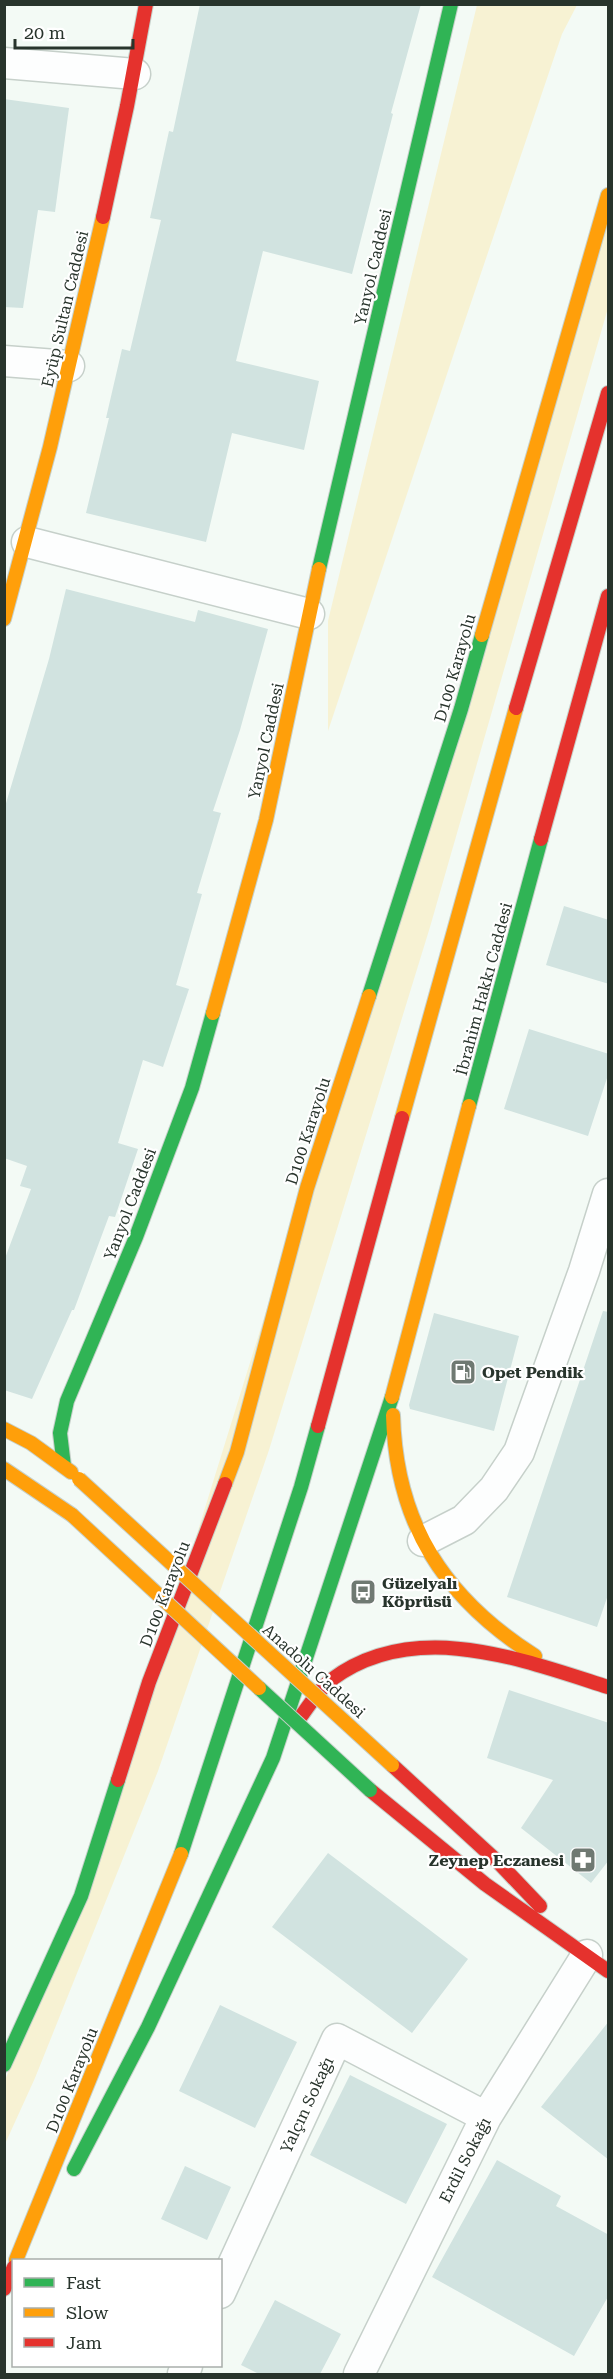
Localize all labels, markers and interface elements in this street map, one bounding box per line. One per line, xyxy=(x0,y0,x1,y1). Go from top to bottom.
scale bar xyxy=(15,12,134,50)
text: 20 m xyxy=(24,22,65,43)
street label: Yanyol Caddesi xyxy=(350,207,396,327)
street label: Eyüp Sultan Caddesi xyxy=(38,229,92,389)
street label: D100 Karayolu xyxy=(430,612,480,724)
street label: Yanyol Caddesi xyxy=(244,681,288,801)
street label: İbrahim Hakkı Caddesi xyxy=(452,900,516,1078)
street label: D100 Karayolu xyxy=(282,1075,334,1187)
street label: Yanyol Caddesi xyxy=(100,1145,160,1263)
fuel station icon: Opet Pendik xyxy=(448,1357,478,1387)
place label: Opet Pendik xyxy=(482,1363,584,1382)
street label: D100 Karayolu xyxy=(136,1538,194,1650)
place label: Güzelyalı Köprüsü xyxy=(382,1574,458,1611)
bus stop icon: Güzelyalı Köprüsü xyxy=(348,1577,378,1607)
street label: Anadolu Caddesi xyxy=(259,1620,369,1722)
pharmacy icon: Zeynep Eczanesi xyxy=(568,1845,598,1875)
place label: Zeynep Eczanesi xyxy=(429,1851,565,1870)
street label: D100 Karayolu xyxy=(42,2025,102,2135)
street label: Yalçın Sokağı xyxy=(276,2054,338,2156)
street label: Erdil Sokağı xyxy=(435,2114,495,2206)
legend xyxy=(12,2259,222,2367)
text: Fast xyxy=(66,2272,101,2293)
text: Slow xyxy=(66,2302,108,2323)
text: Jam xyxy=(66,2332,102,2353)

